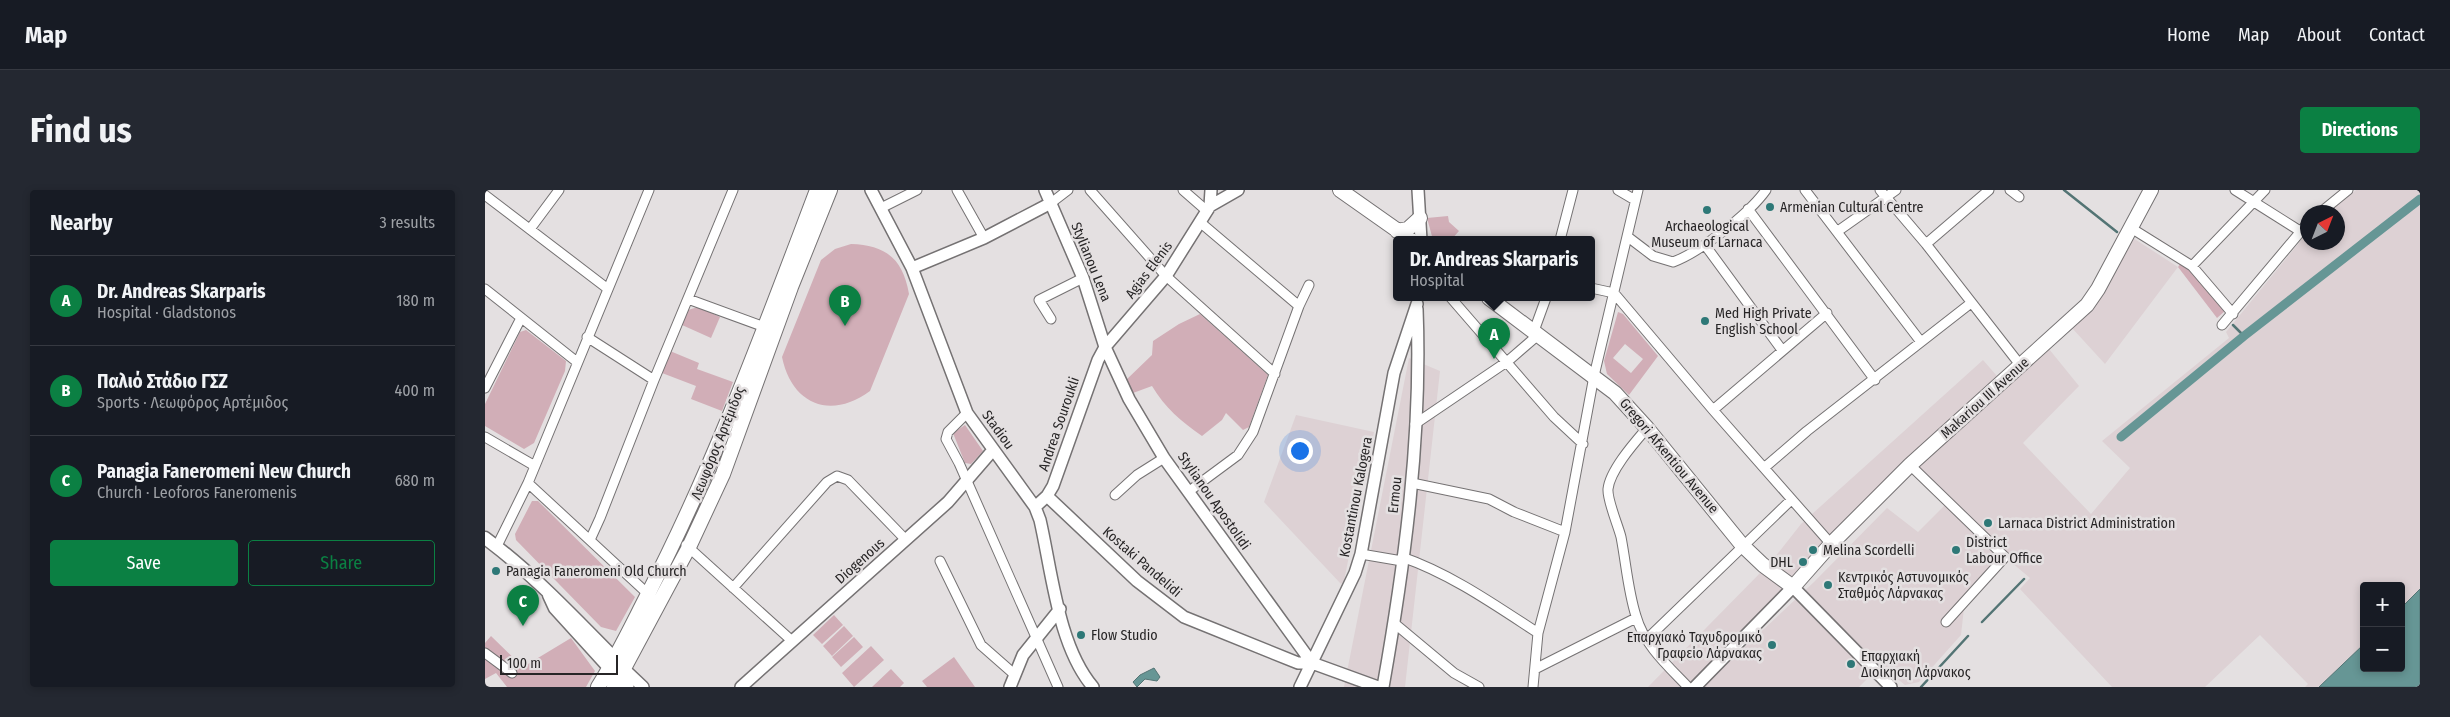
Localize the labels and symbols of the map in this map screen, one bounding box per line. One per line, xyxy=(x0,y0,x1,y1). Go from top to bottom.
place label: Armenian Cultural Centre xyxy=(1780,199,1924,216)
marker: Armenian Cultural Centre xyxy=(1764,201,1776,213)
marker: Archaeological Museum of Larnaca xyxy=(1701,204,1713,216)
north arrow xyxy=(2300,205,2345,250)
place label: Archaeological Museum of Larnaca xyxy=(1651,218,1763,251)
street label: Stylianou Lena xyxy=(1067,220,1115,304)
street label: Agias Elenis xyxy=(1122,238,1176,302)
pin: B xyxy=(829,285,861,326)
place label: Med High Private English School xyxy=(1715,305,1812,338)
marker: Med High Private English School xyxy=(1699,315,1711,327)
pin: A xyxy=(1478,318,1510,359)
street label: Makariou III Avenue xyxy=(1937,354,2033,442)
street label: Andrea Souroukli xyxy=(1035,375,1083,473)
street label: Λεωφόρος Αρτέμιδος xyxy=(688,384,748,502)
street label: Gregori Afxentiou Avenue xyxy=(1616,395,1722,517)
street label: Stadiou xyxy=(978,407,1018,453)
street label: Kostantinou Kalogera xyxy=(1336,435,1376,559)
your location xyxy=(1287,438,1313,464)
street label: Stylianou Apostolidi xyxy=(1174,449,1254,553)
street label: Ermou xyxy=(1385,476,1405,514)
place label: Larnaca District Administration xyxy=(1998,515,2175,532)
marker: Larnaca District Administration xyxy=(1982,517,1994,529)
street label: Kostaki Pandelidi xyxy=(1099,523,1185,601)
street label: Diogenous xyxy=(832,534,888,588)
place label: District Labour Office xyxy=(1966,534,2042,567)
place label: Melina Scordelli xyxy=(1823,542,1915,559)
marker: Melina Scordelli xyxy=(1807,544,1819,556)
marker: District Labour Office xyxy=(1950,544,1962,556)
place label: DHL xyxy=(1770,554,1793,571)
marker: DHL xyxy=(1797,556,1809,568)
place label: Panagia Faneromeni Old Church xyxy=(506,563,687,580)
marker: Panagia Faneromeni Old Church xyxy=(490,565,502,577)
place label: Κεντρικός Αστυνομικός Σταθμός Λάρνακας xyxy=(1838,569,1969,602)
marker: Κεντρικός Αστυνομικός Σταθμός Λάρνακας xyxy=(1822,579,1834,591)
pin: C xyxy=(507,585,539,626)
place label: Flow Studio xyxy=(1091,627,1158,644)
marker: Flow Studio xyxy=(1075,629,1087,641)
place label: Επαρχιακό Ταχυδρομικό Γραφείο Λάρνακας xyxy=(1627,629,1762,662)
marker: Επαρχιακό Ταχυδρομικό Γραφείο Λάρνακας xyxy=(1766,639,1778,651)
place label: Επαρχιακή Διοίκηση Λάρνακος xyxy=(1861,648,1971,681)
scale bar xyxy=(500,652,617,675)
marker: Επαρχιακή Διοίκηση Λάρνακος xyxy=(1845,658,1857,670)

